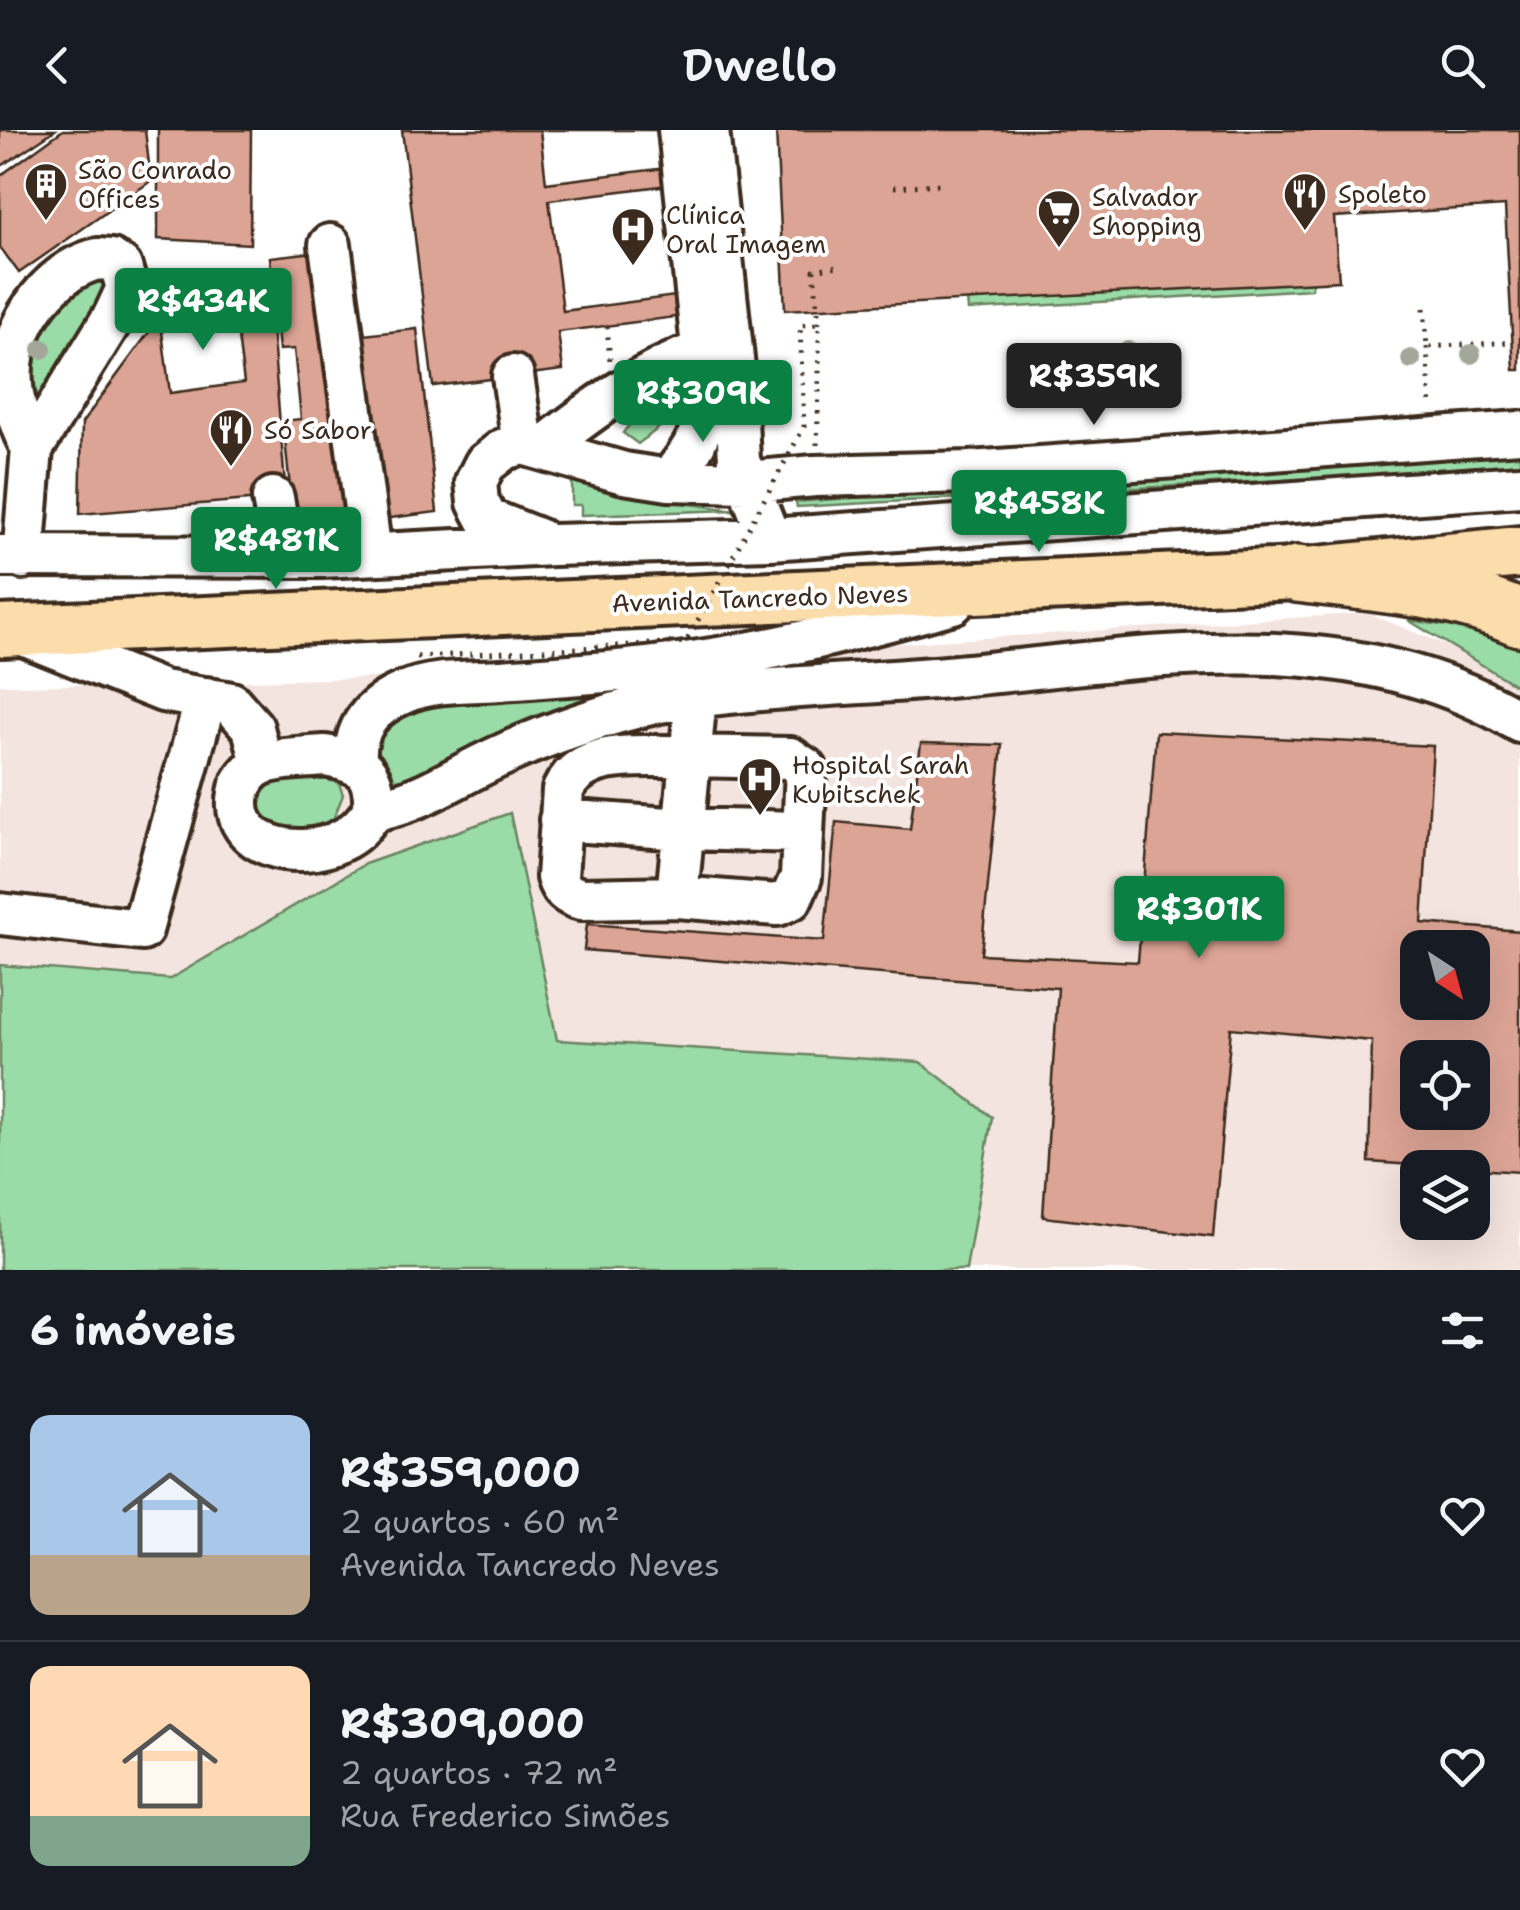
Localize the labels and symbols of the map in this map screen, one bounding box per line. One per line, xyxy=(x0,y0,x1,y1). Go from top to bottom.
place label: São Conrado Offices xyxy=(78,153,232,216)
building icon: São Conrado Offices xyxy=(23,161,69,222)
restaurant icon: Spoleto xyxy=(1282,171,1328,232)
place label: Spoleto xyxy=(1338,177,1427,211)
place label: Salvador Shopping xyxy=(1092,180,1201,243)
supermarket icon: Salvador Shopping xyxy=(1036,188,1082,249)
place label: Clínica Oral Imagem xyxy=(666,198,826,261)
hospital icon: Clínica Oral Imagem xyxy=(610,206,656,267)
pin: R$434K xyxy=(122,268,284,353)
pin: R$359K xyxy=(1013,343,1175,428)
pin: R$309K xyxy=(622,360,784,445)
restaurant icon: Só Sabor xyxy=(208,407,254,468)
place label: Só Sabor xyxy=(264,413,372,447)
pin: R$458K xyxy=(958,470,1120,555)
pin: R$481K xyxy=(195,507,357,592)
street label: Avenida Tancredo Neves xyxy=(611,576,909,620)
place label: Hospital Sarah Kubitschek xyxy=(792,748,969,811)
hospital icon: Hospital Sarah Kubitschek xyxy=(737,756,783,817)
pin: R$301K xyxy=(1118,876,1280,961)
north arrow xyxy=(1400,930,1490,1020)

